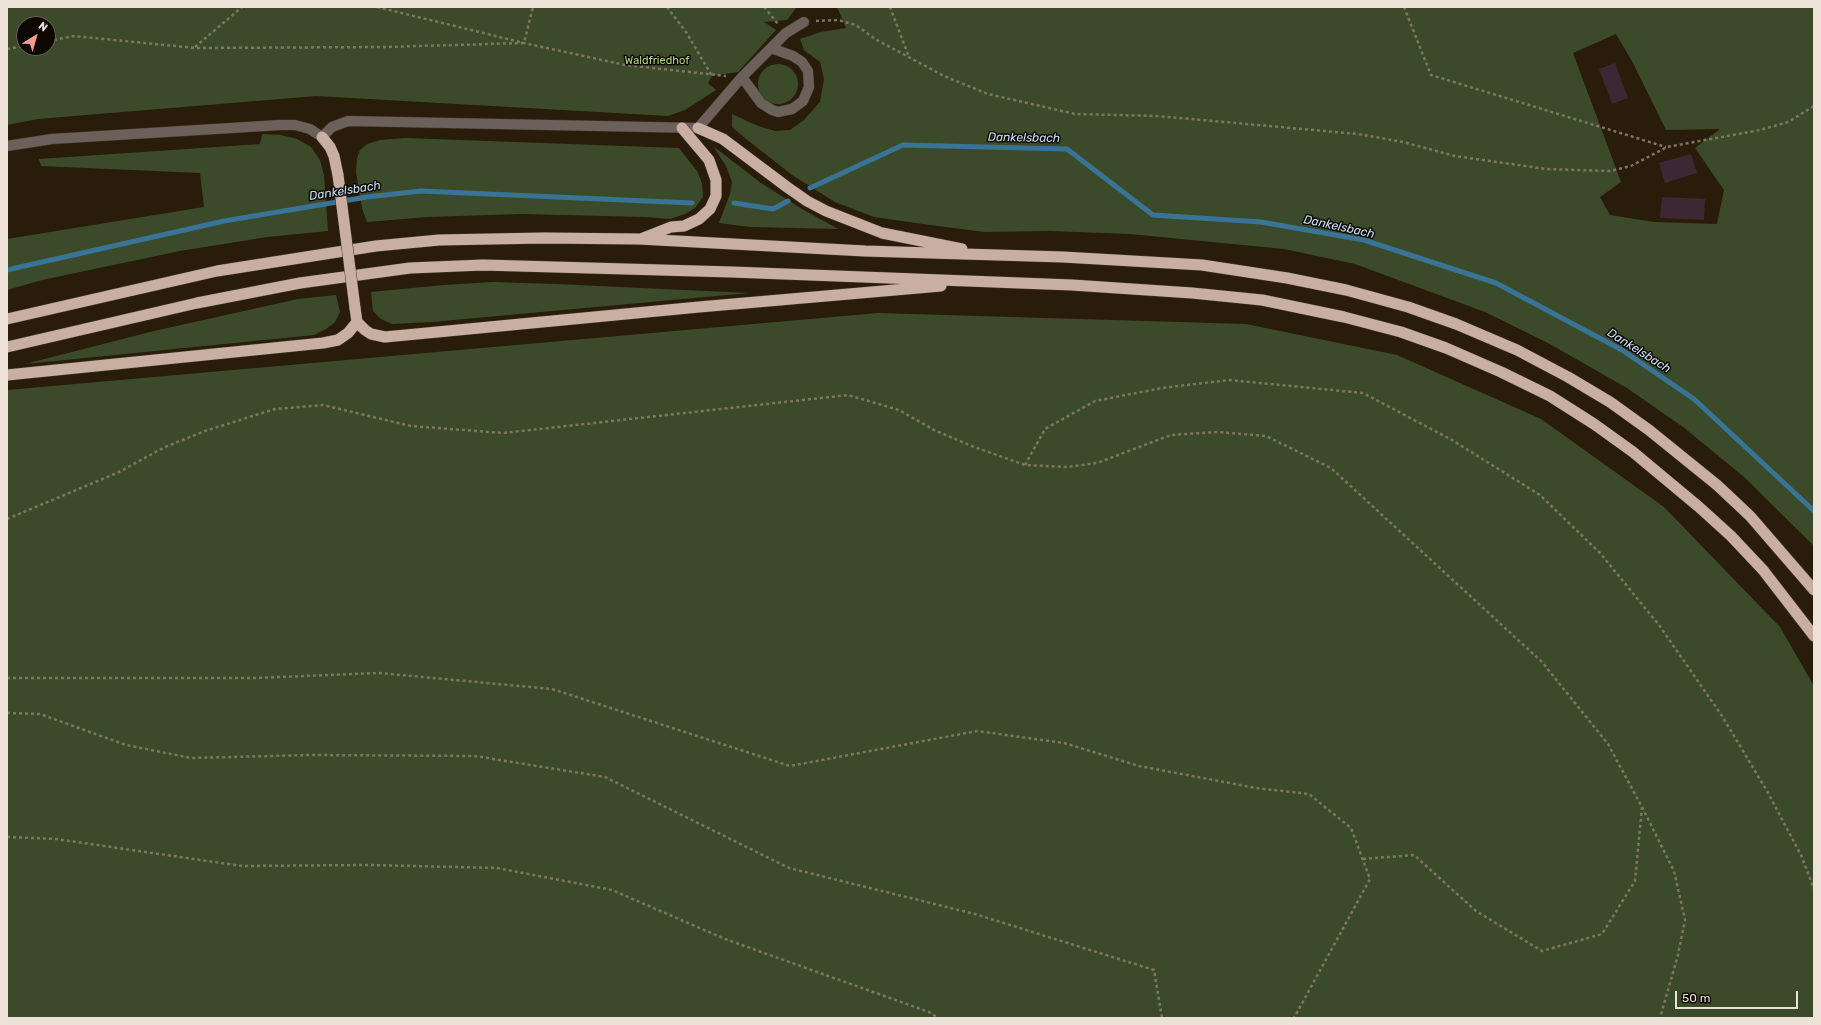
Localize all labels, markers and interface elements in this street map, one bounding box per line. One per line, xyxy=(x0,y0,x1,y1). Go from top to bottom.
north arrow xyxy=(16,16,56,56)
text: N xyxy=(36,19,50,34)
park label: Waldfriedhof xyxy=(625,54,689,68)
water label: Dankelsbach xyxy=(988,130,1060,146)
water label: Dankelsbach xyxy=(308,178,382,204)
water label: Dankelsbach xyxy=(1302,212,1376,242)
water label: Dankelsbach xyxy=(1605,326,1673,376)
scale bar xyxy=(1677,983,1800,1009)
text: 50 m xyxy=(1682,991,1710,1005)

